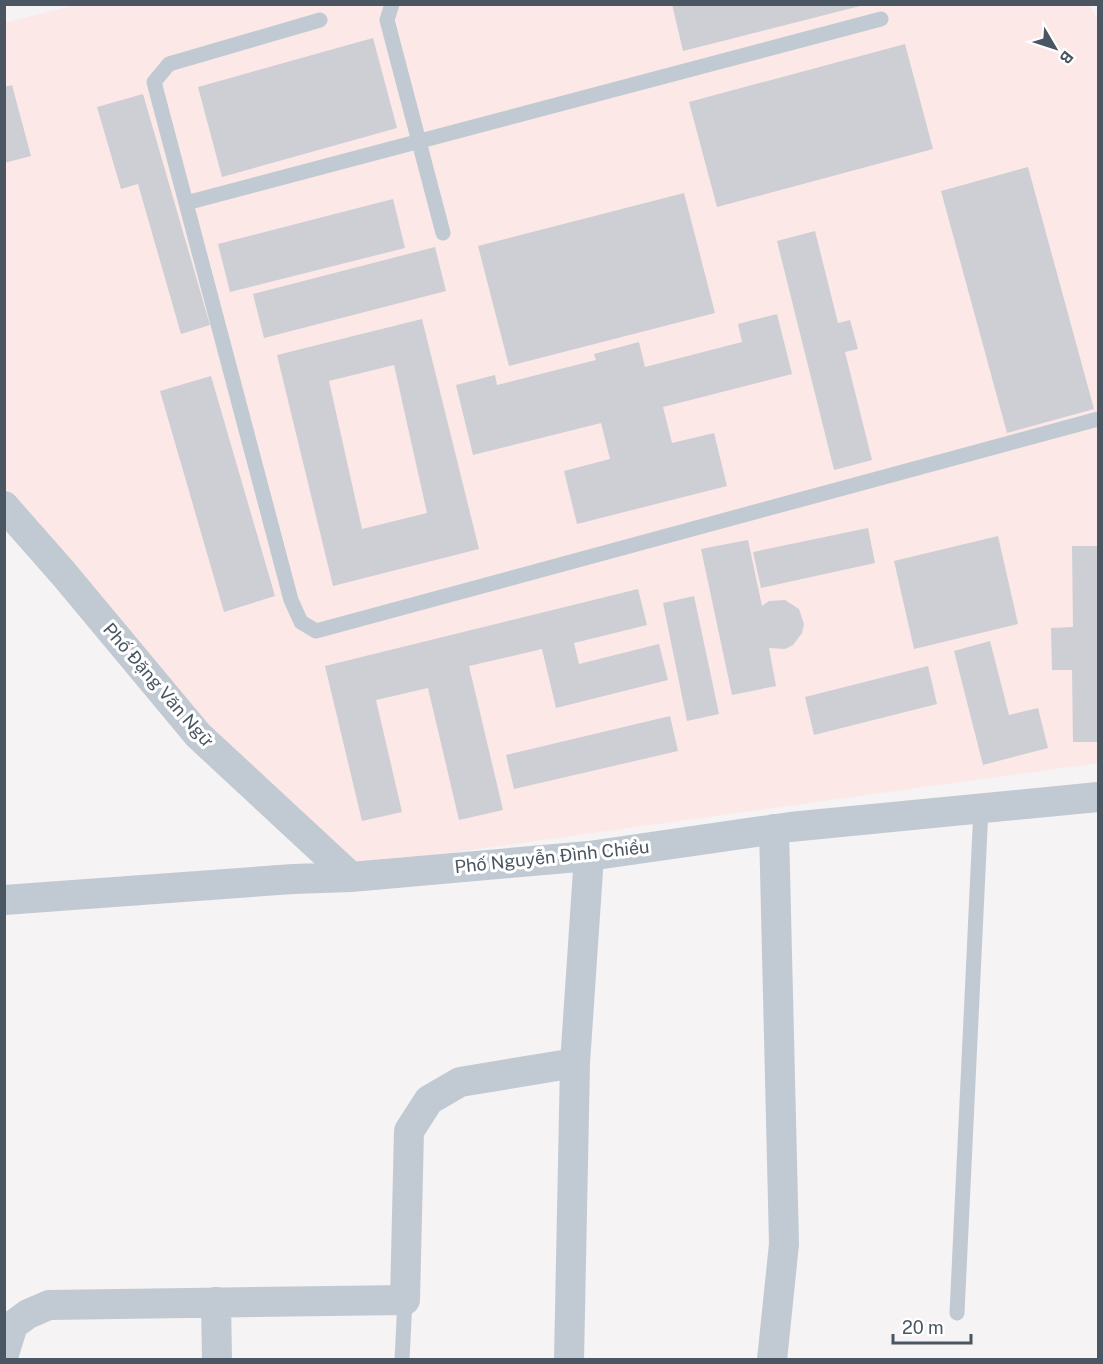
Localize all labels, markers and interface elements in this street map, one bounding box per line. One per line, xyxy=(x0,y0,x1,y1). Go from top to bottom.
north arrow xyxy=(1025,18,1085,78)
text: B xyxy=(1055,47,1077,67)
street label: Phố Đặng Văn Ngữ xyxy=(99,619,218,751)
street label: Phố Nguyễn Đình Chiểu xyxy=(454,836,650,877)
scale bar xyxy=(893,1307,971,1345)
text: 20 m xyxy=(902,1317,944,1338)

